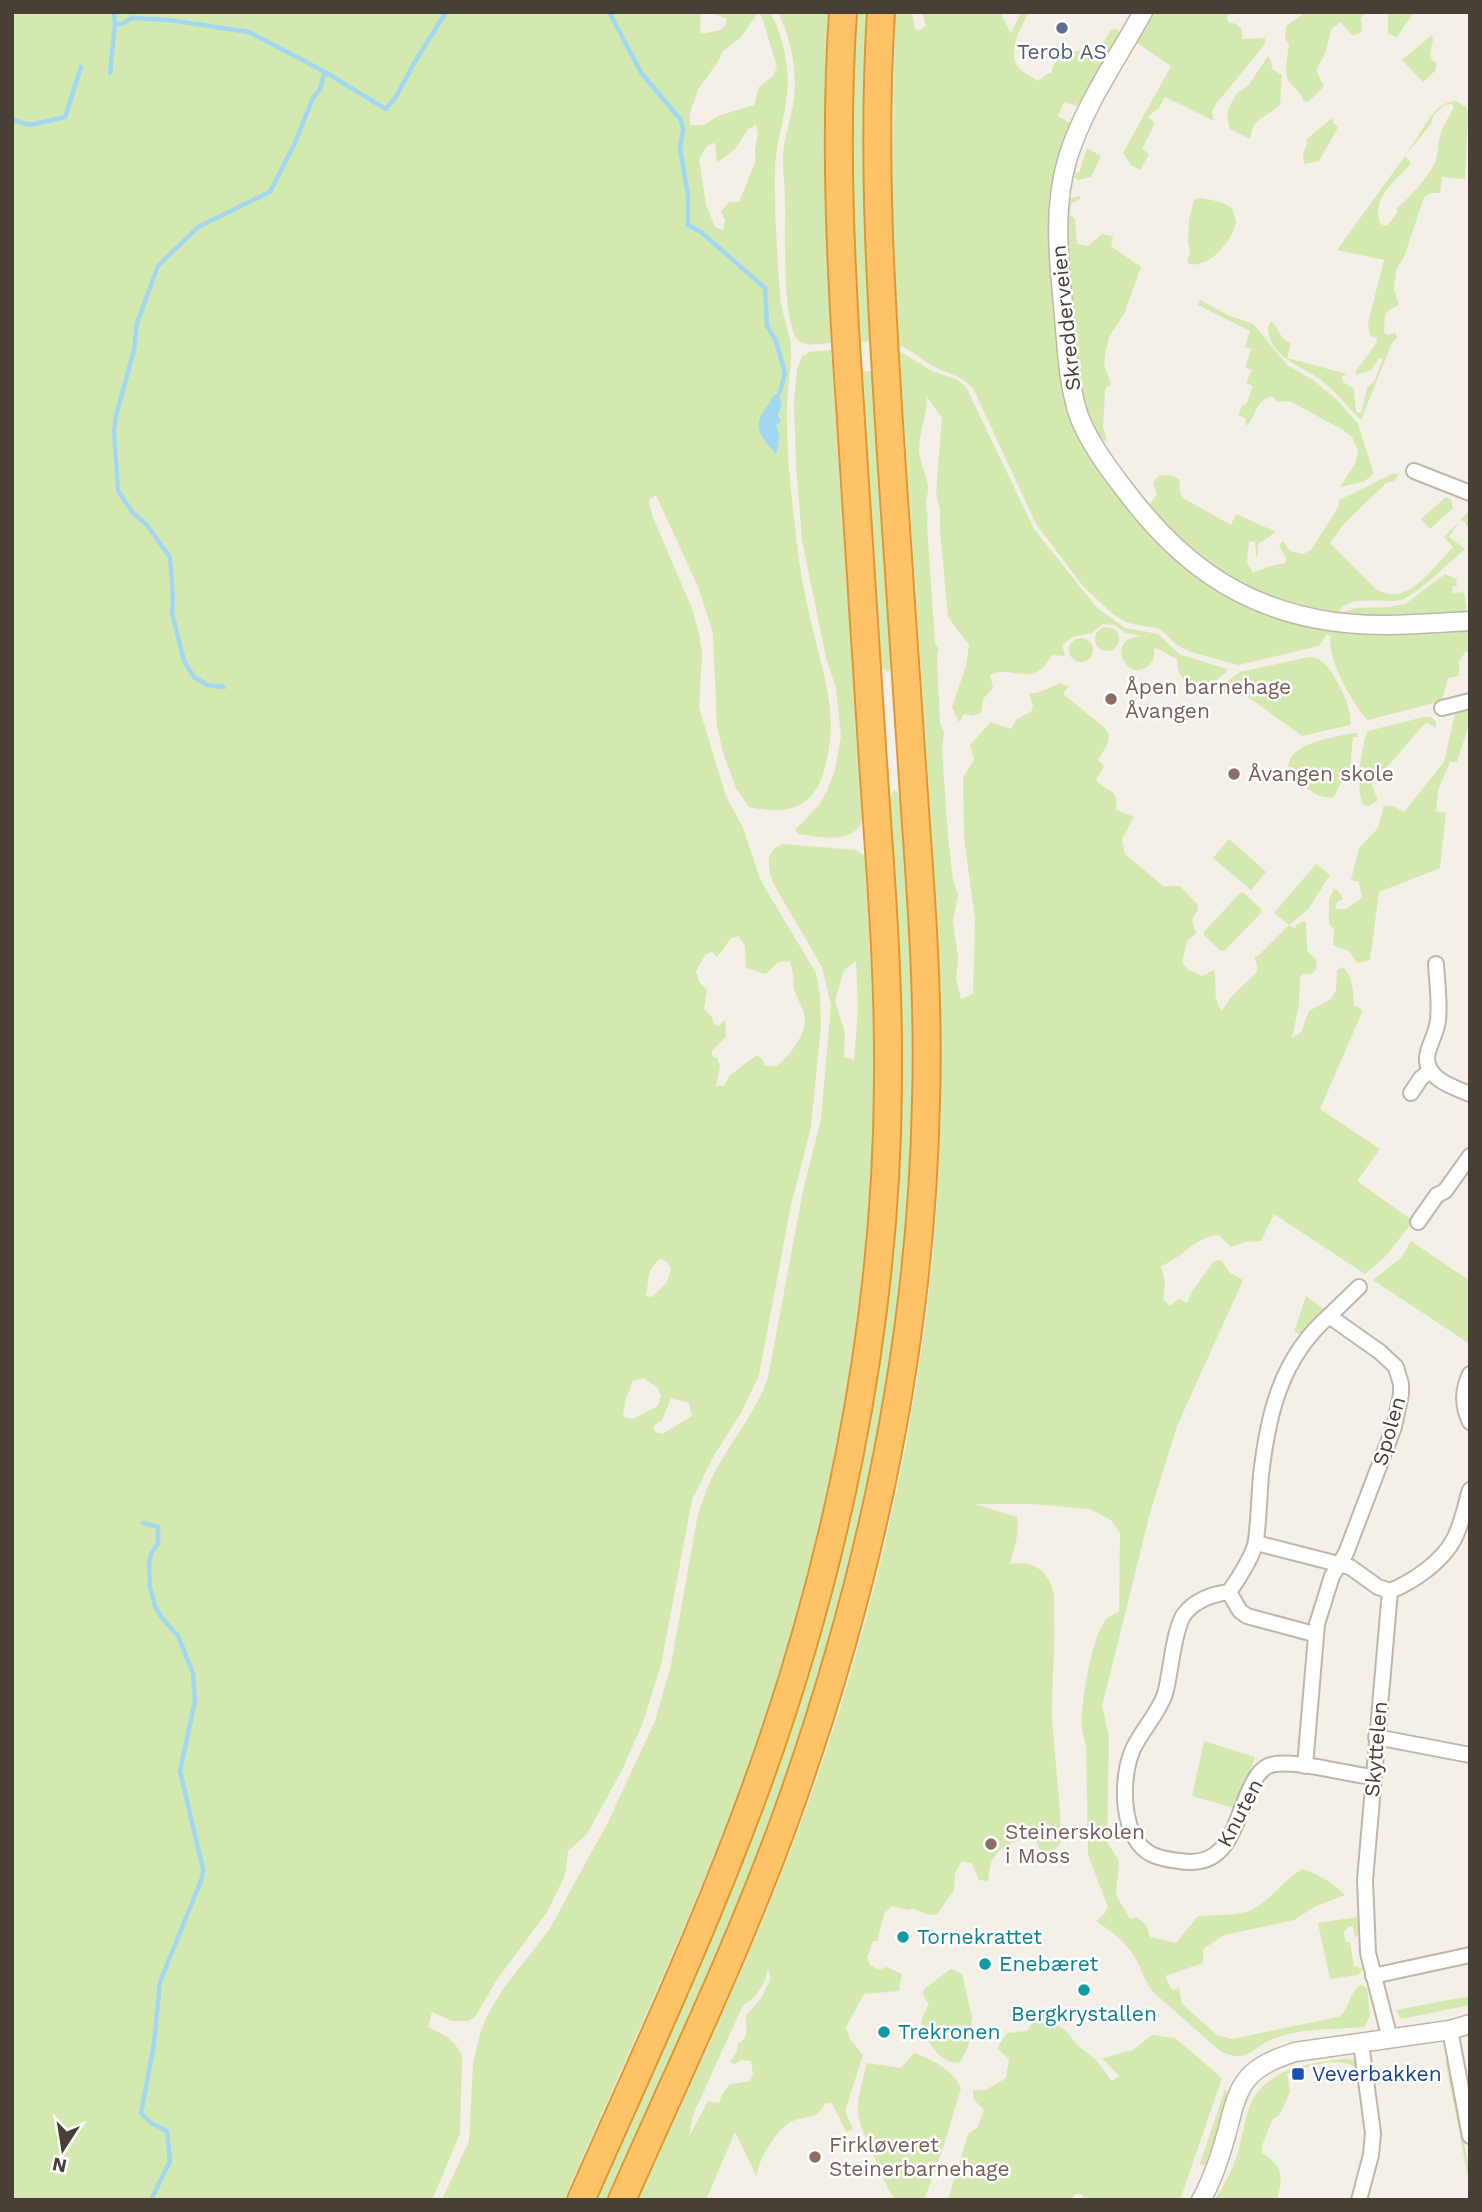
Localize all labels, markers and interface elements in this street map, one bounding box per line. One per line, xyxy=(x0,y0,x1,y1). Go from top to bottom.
marker: Terob AS xyxy=(1054,20,1070,36)
place label: Terob AS xyxy=(1017,39,1107,64)
street label: Skredderveien xyxy=(1045,244,1086,392)
place label: Åpen barnehage Åvangen xyxy=(1125,674,1291,723)
marker: Åpen barnehage Åvangen xyxy=(1103,691,1119,707)
place label: Åvangen skole xyxy=(1248,761,1394,786)
marker: Åvangen skole xyxy=(1226,766,1242,782)
street label: Spolen xyxy=(1367,1393,1410,1468)
street label: Skyttelen xyxy=(1359,1700,1392,1798)
street label: Knuten xyxy=(1211,1774,1268,1851)
place label: Steinerskolen i Moss xyxy=(1005,1819,1145,1868)
marker: Steinerskolen i Moss xyxy=(983,1836,999,1852)
place label: Tornekrattet xyxy=(917,1924,1042,1949)
marker: Tornekrattet xyxy=(895,1929,911,1945)
place label: Enebæret xyxy=(999,1951,1099,1976)
marker: Enebæret xyxy=(977,1956,993,1972)
marker: Bergkrystallen xyxy=(1076,1982,1092,1998)
place label: Bergkrystallen xyxy=(1011,2001,1157,2026)
place label: Trekronen xyxy=(898,2019,1000,2044)
marker: Trekronen xyxy=(876,2024,892,2040)
place label: Veverbakken xyxy=(1312,2061,1442,2086)
marker: Veverbakken xyxy=(1290,2066,1306,2082)
north arrow xyxy=(28,2114,98,2184)
place label: Firkløveret Steinerbarnehage xyxy=(829,2132,1010,2181)
marker: Firkløveret Steinerbarnehage xyxy=(807,2149,823,2165)
text: N xyxy=(50,2152,69,2178)

